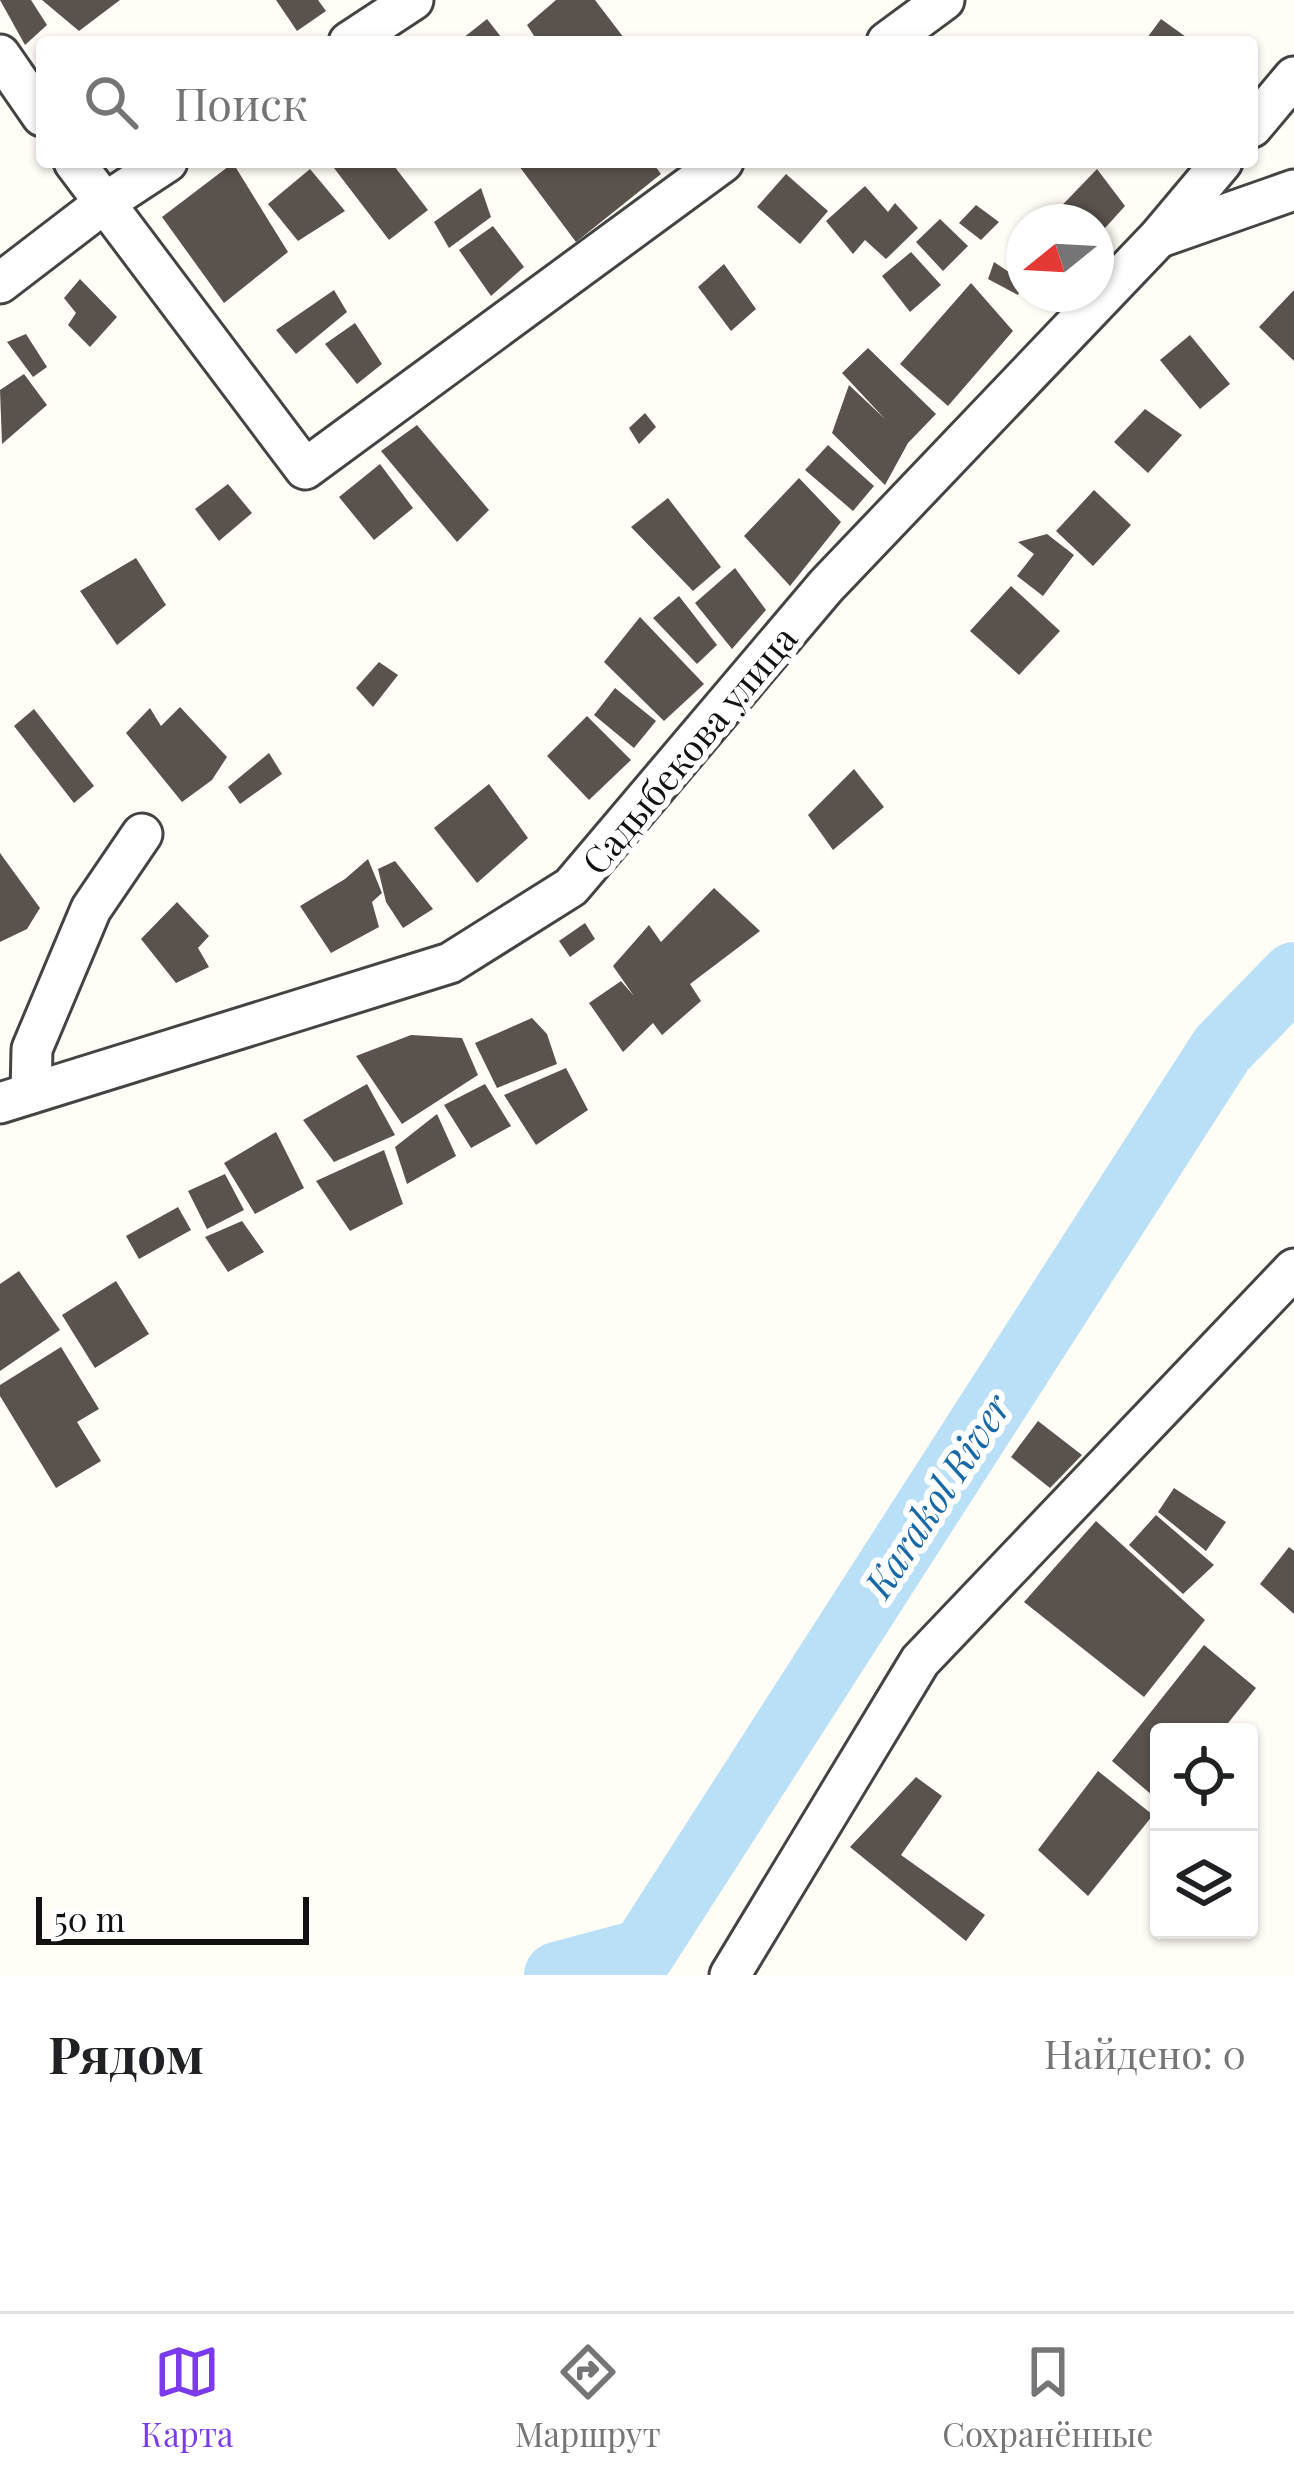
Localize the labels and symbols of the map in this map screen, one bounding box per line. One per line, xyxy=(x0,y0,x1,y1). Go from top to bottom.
north arrow xyxy=(1006,204,1114,312)
street label: Садыбекова улица xyxy=(570,615,806,883)
water label: Karakol River xyxy=(850,1382,1022,1608)
scale bar xyxy=(36,1891,309,1944)

